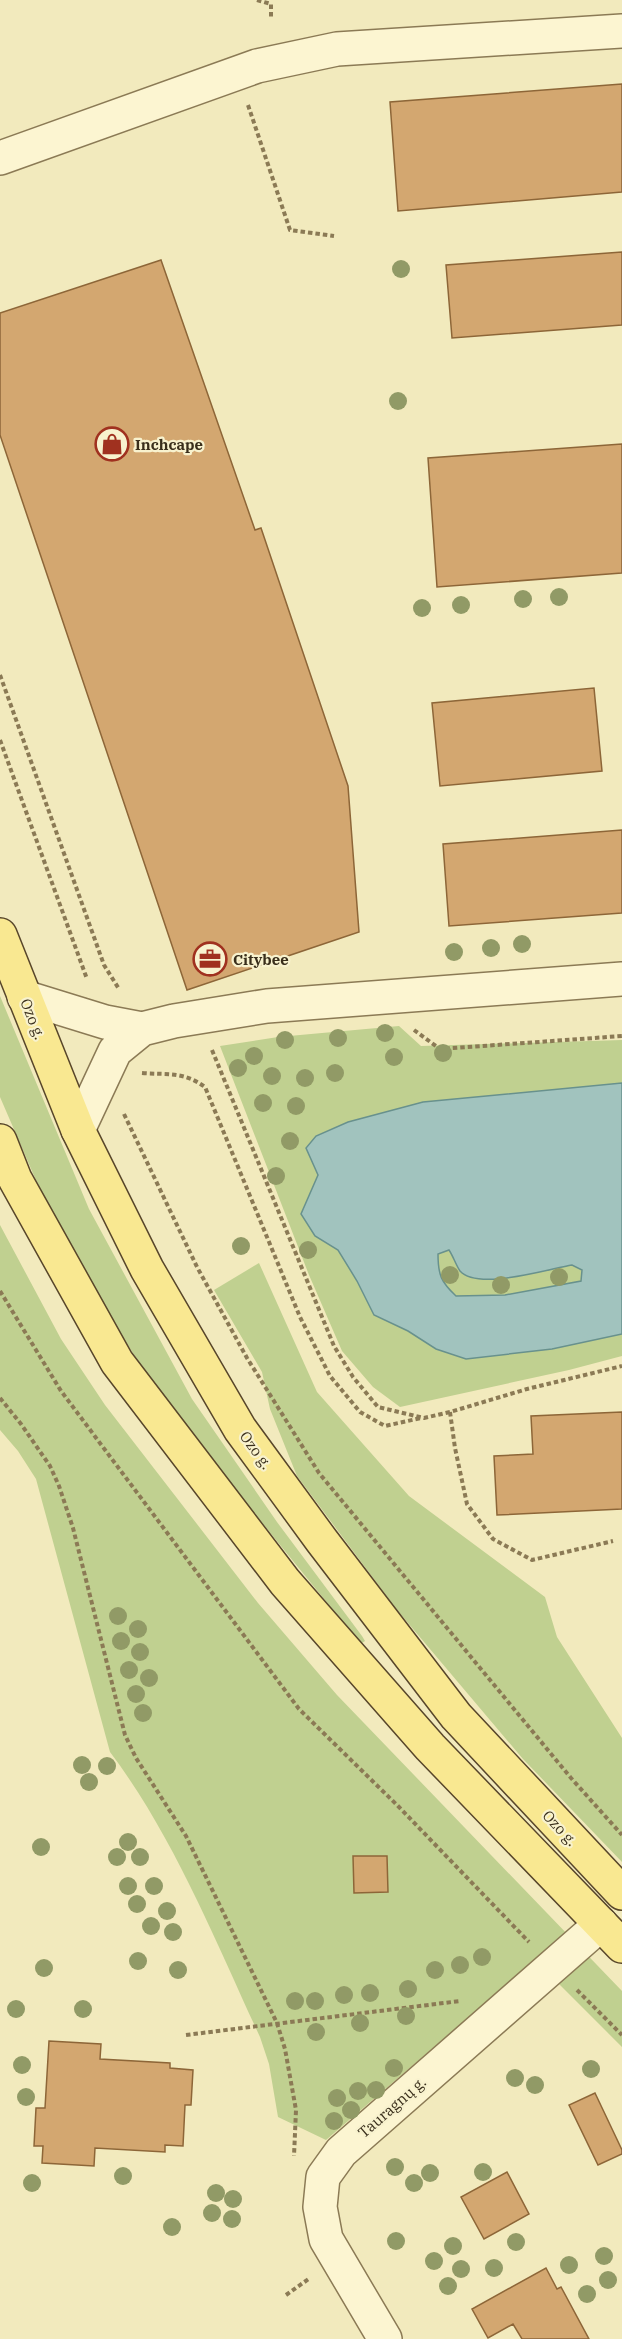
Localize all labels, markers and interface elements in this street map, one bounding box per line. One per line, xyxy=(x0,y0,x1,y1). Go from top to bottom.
shop icon: Inchcape xyxy=(94,426,130,462)
place label: Inchcape xyxy=(135,435,203,454)
office icon: Citybee xyxy=(192,941,228,977)
place label: Citybee xyxy=(233,950,289,969)
street label: Ozo g. xyxy=(16,996,50,1042)
street label: Ozo g. xyxy=(236,1427,276,1473)
street label: Ozo g. xyxy=(539,1806,581,1850)
street label: Tauragnų g. xyxy=(354,2072,430,2142)

